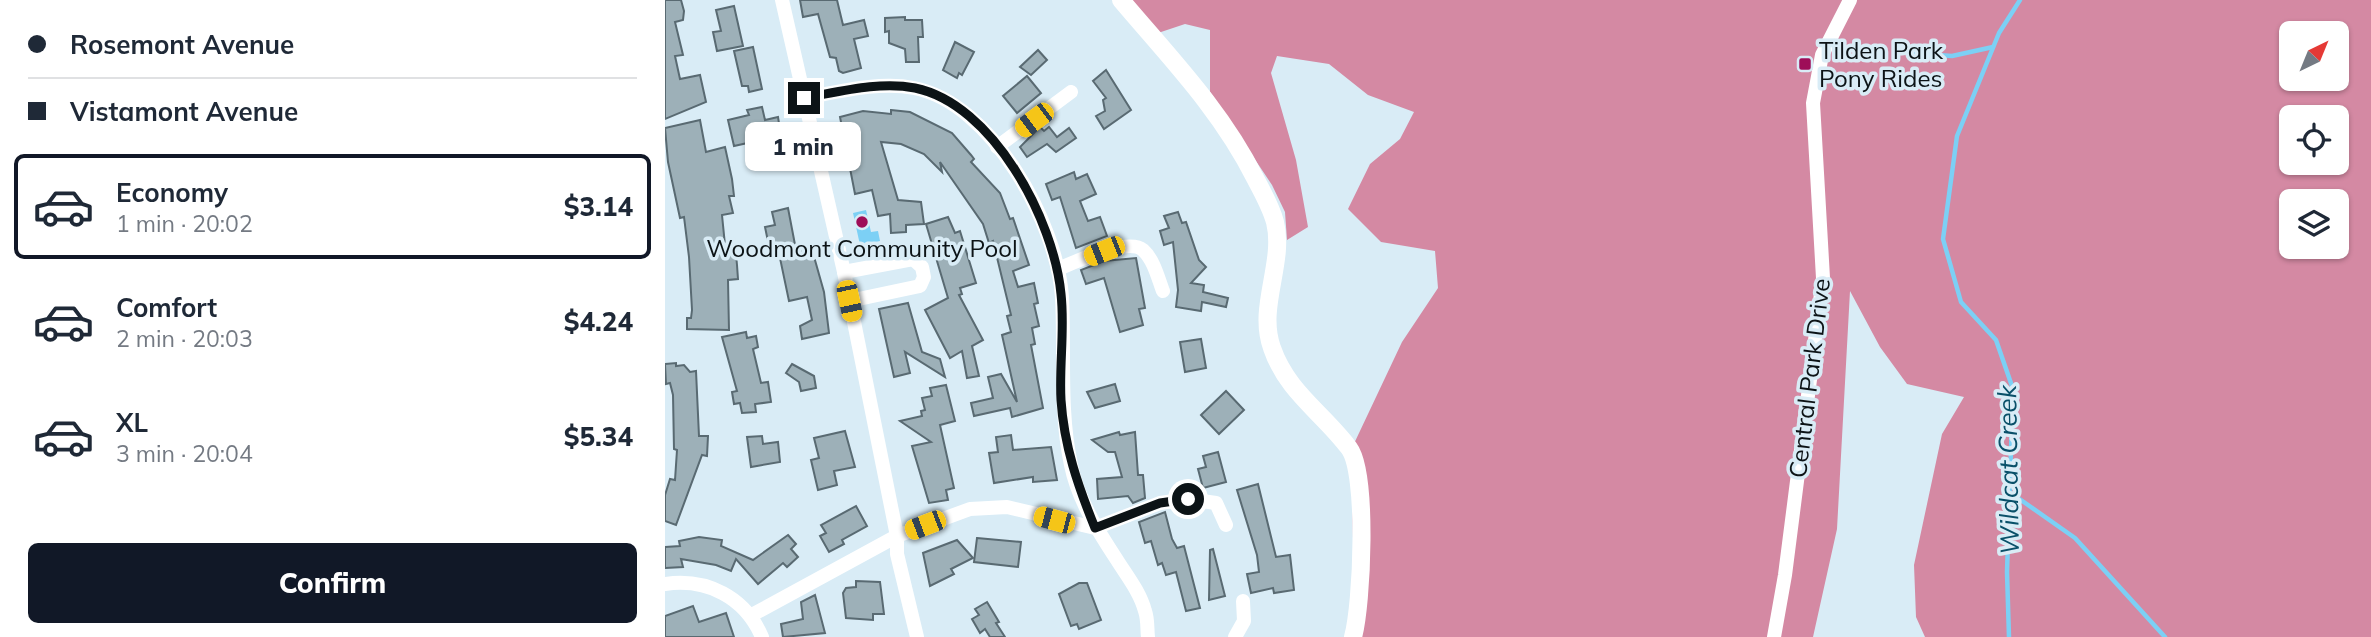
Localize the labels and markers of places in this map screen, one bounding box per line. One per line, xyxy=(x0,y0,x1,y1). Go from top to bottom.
place label: Tilden Park Pony Rides xyxy=(1819,35,1944,93)
marker: Tilden Park Pony Rides xyxy=(1797,56,1813,72)
marker: Woodmont Community Pool xyxy=(854,214,870,230)
place label: Woodmont Community Pool xyxy=(706,233,1018,263)

